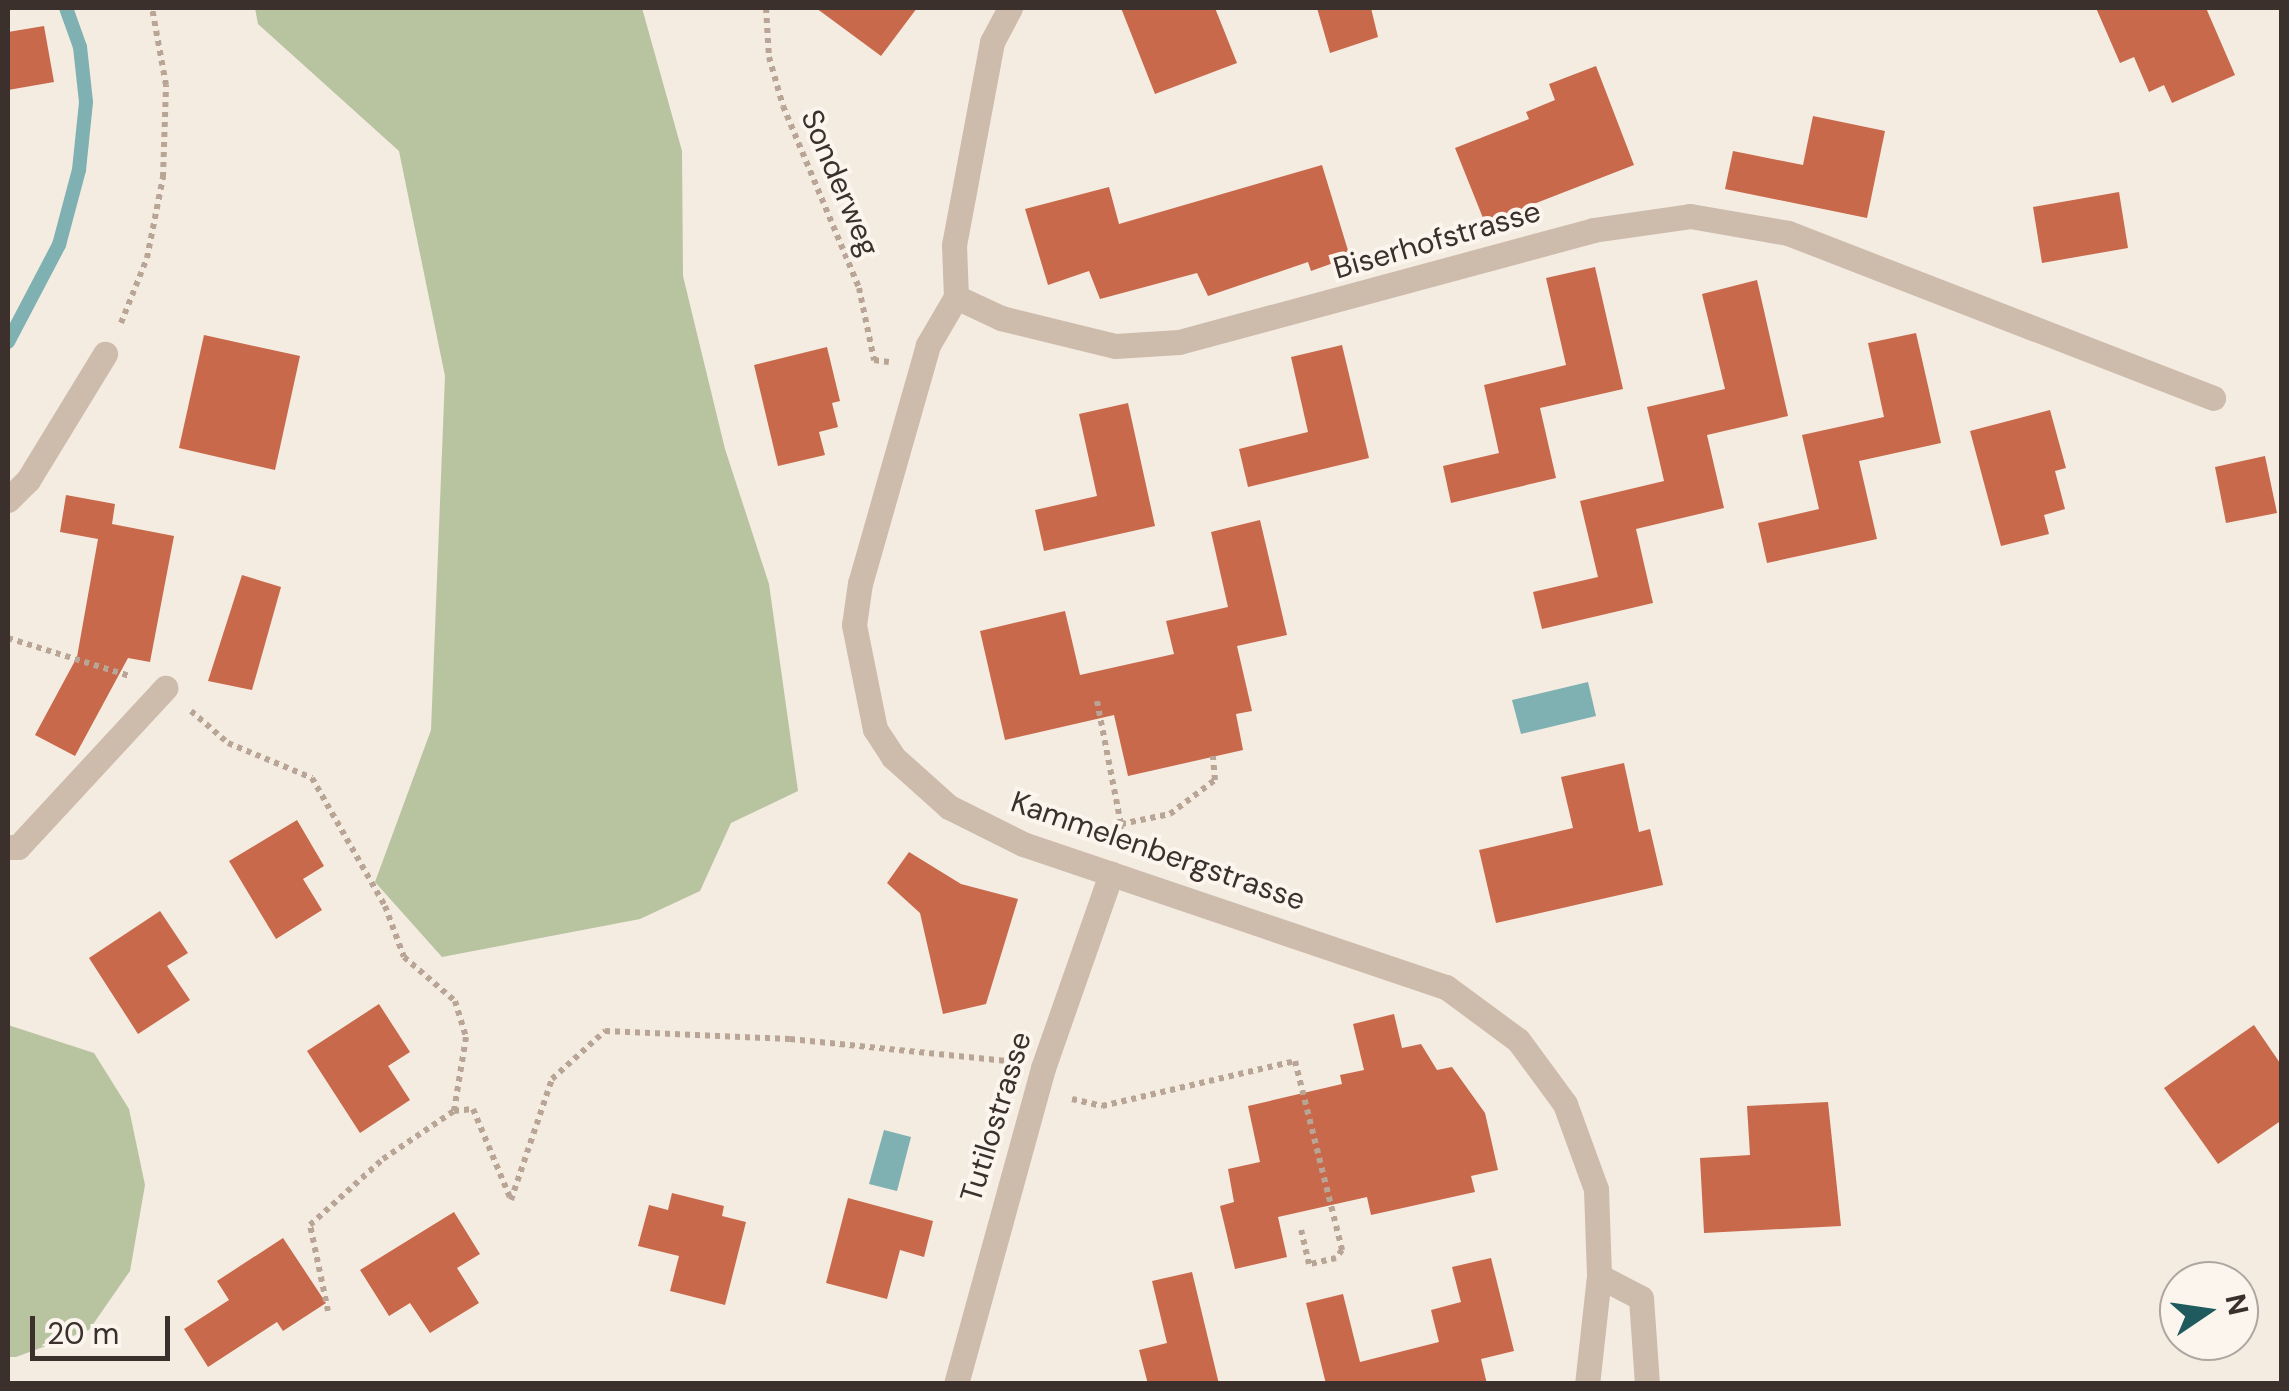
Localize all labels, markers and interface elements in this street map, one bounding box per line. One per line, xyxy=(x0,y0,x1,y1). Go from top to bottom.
street label: Sonderweg xyxy=(793,104,887,262)
street label: Biserhofstrasse xyxy=(1329,193,1545,287)
street label: Kammelenbergstrasse xyxy=(1006,784,1310,918)
street label: Tutilostrasse xyxy=(953,1027,1039,1207)
north arrow xyxy=(2159,1261,2259,1361)
text: N xyxy=(2216,1290,2257,1319)
scale bar xyxy=(35,1296,175,1358)
text: 20 m xyxy=(47,1314,119,1353)

